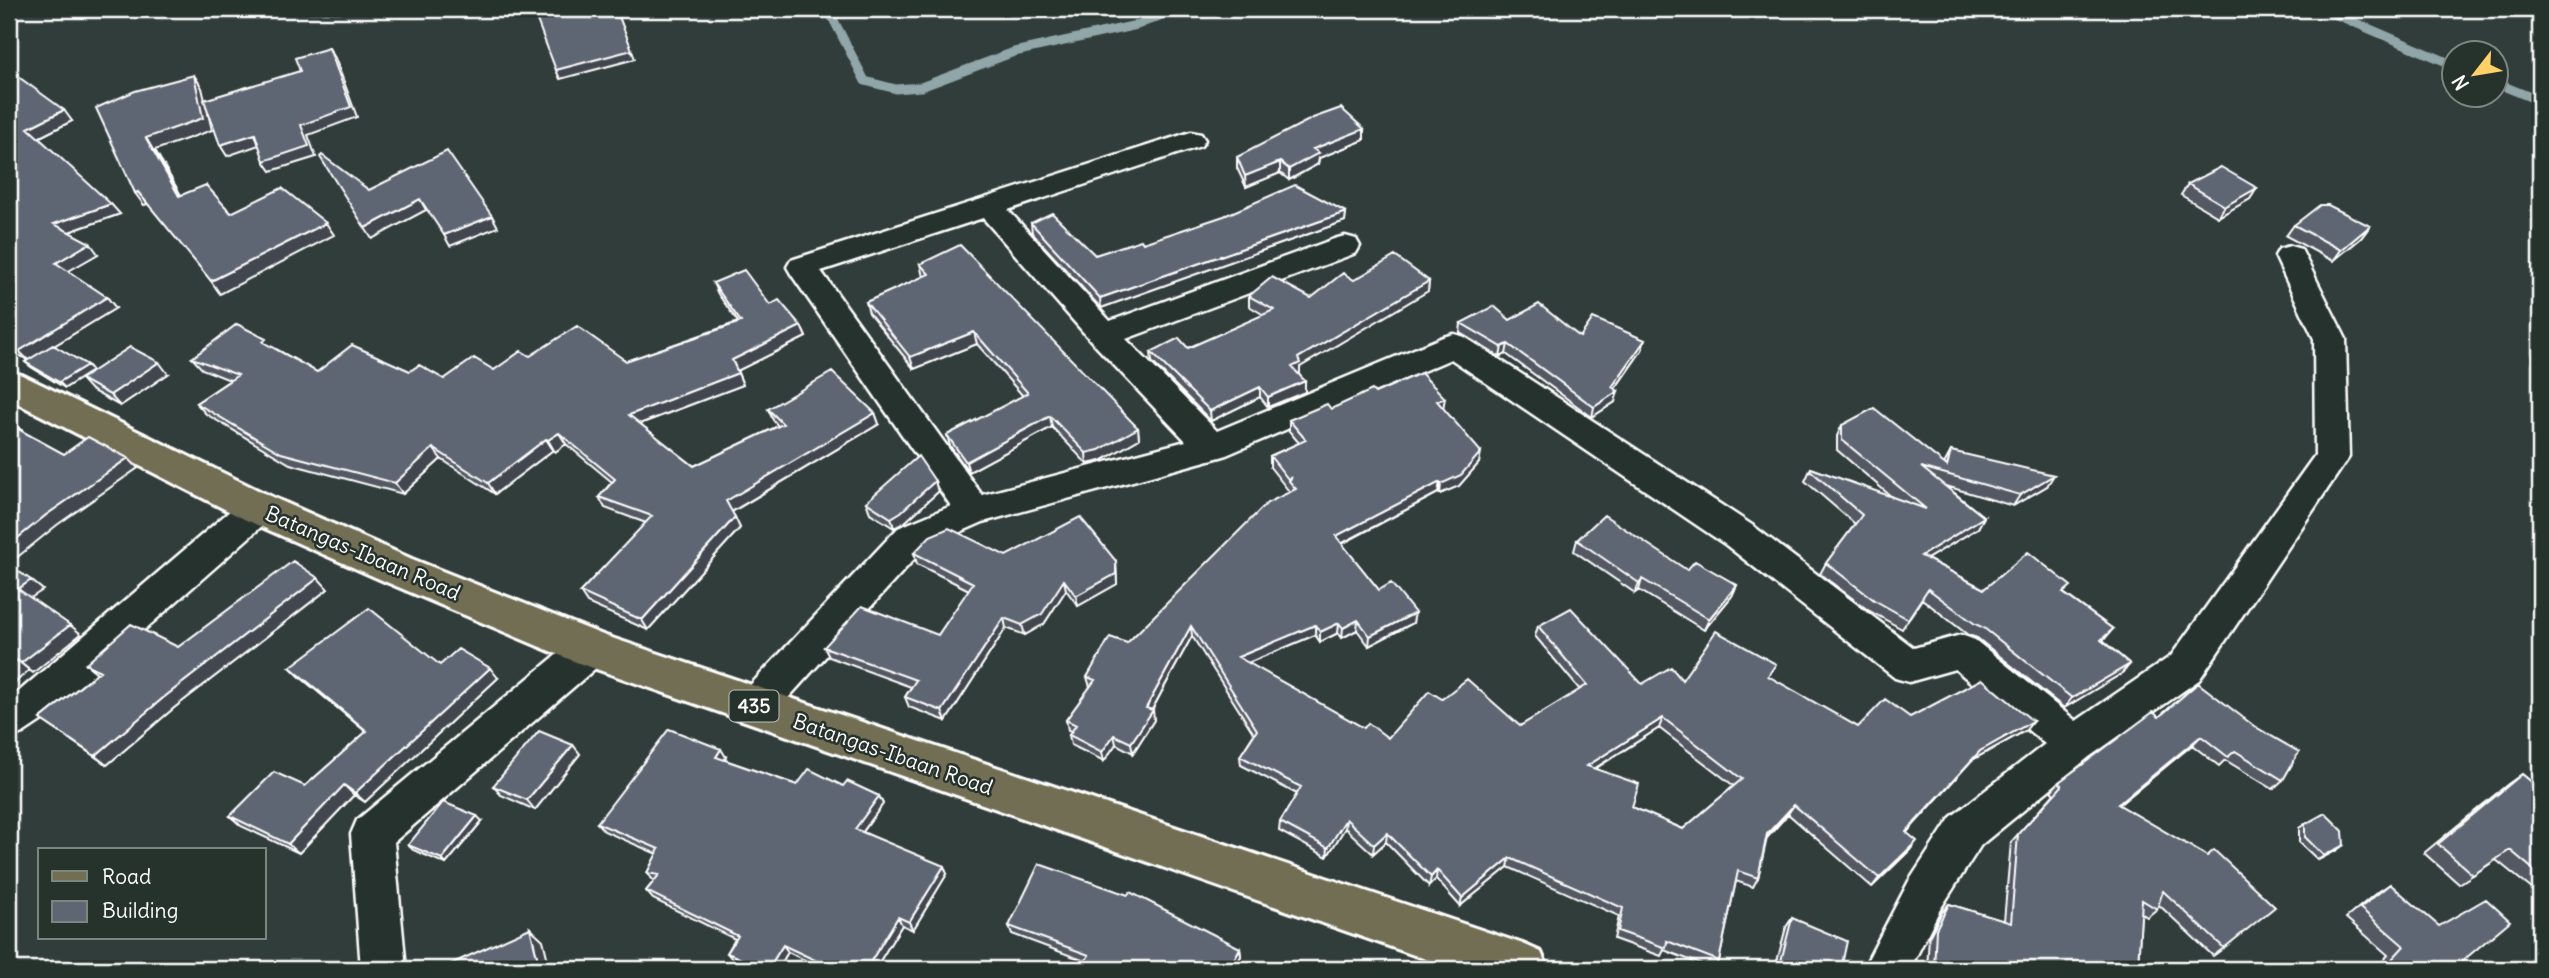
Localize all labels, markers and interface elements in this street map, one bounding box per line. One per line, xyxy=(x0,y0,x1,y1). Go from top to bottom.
north arrow xyxy=(2440,38,2510,108)
text: N xyxy=(2447,71,2474,95)
street label: Batangas-Ibaan Road xyxy=(261,500,465,606)
road number: 435 xyxy=(730,691,778,722)
street label: Batangas-Ibaan Road xyxy=(790,707,996,801)
legend xyxy=(38,848,266,940)
text: Road xyxy=(102,863,151,890)
text: Building xyxy=(102,897,178,924)

